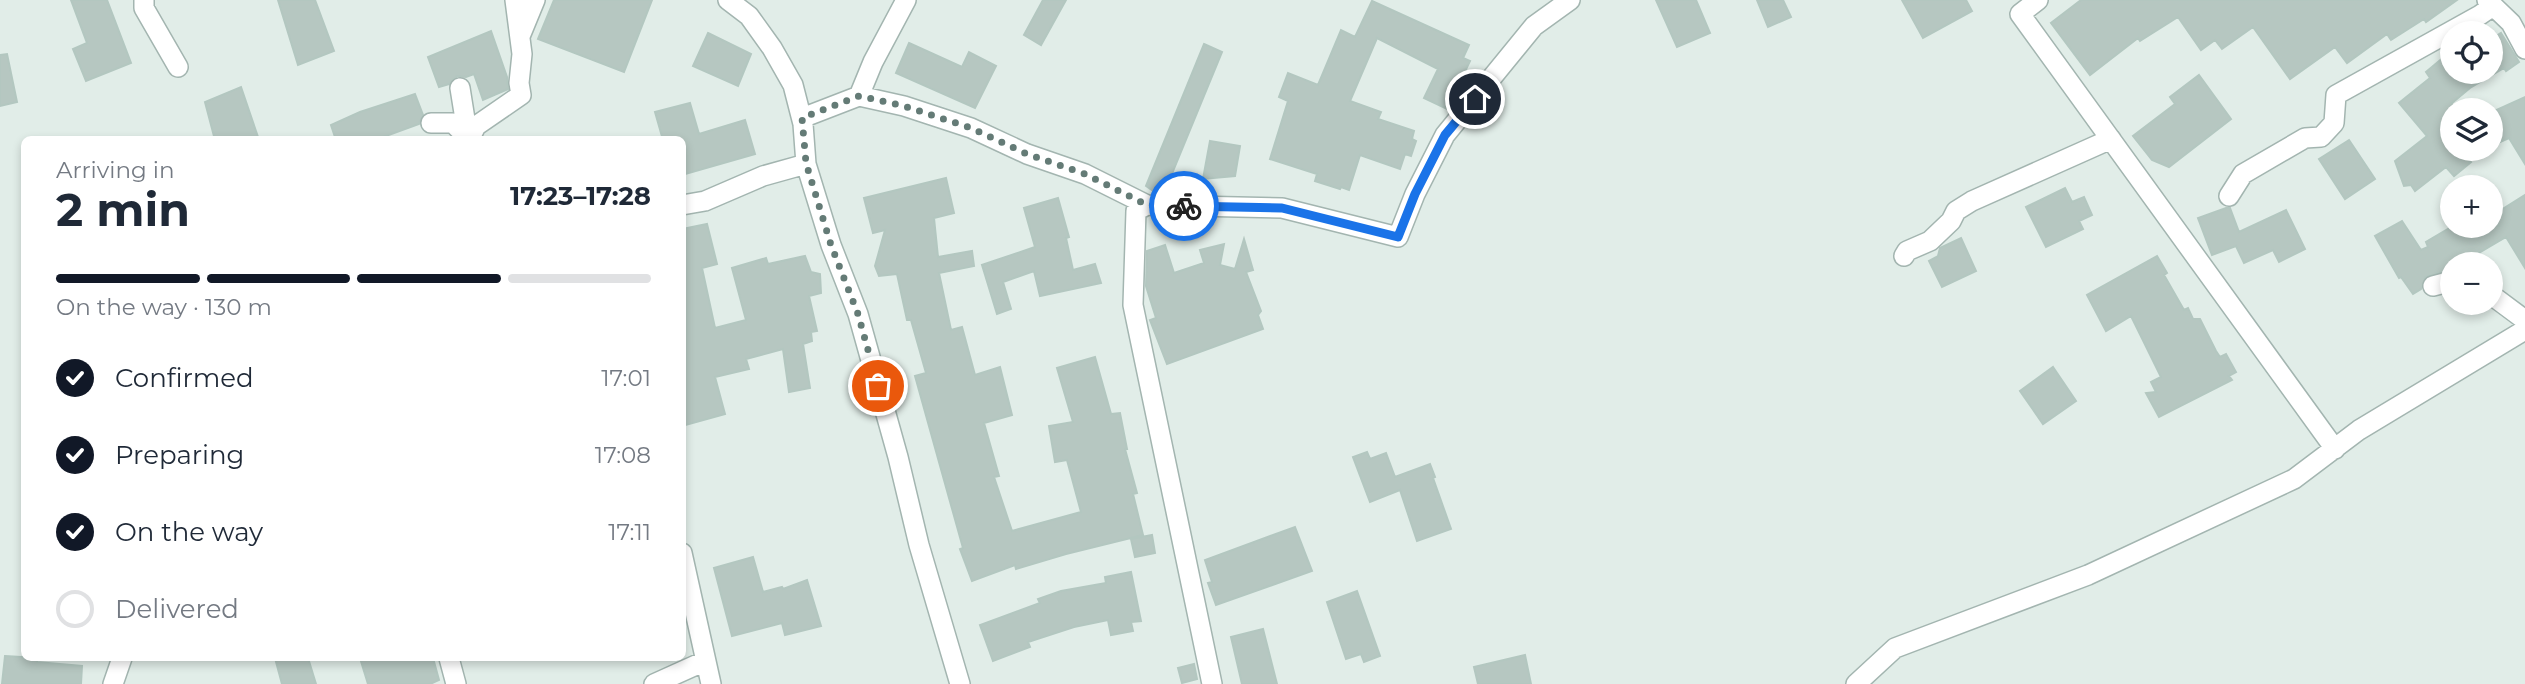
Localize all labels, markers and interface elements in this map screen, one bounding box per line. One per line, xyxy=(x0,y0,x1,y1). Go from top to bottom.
map controls xyxy=(2440,21,2503,315)
button: locate xyxy=(2440,21,2503,84)
pin xyxy=(1445,69,1505,129)
icon: home xyxy=(1456,80,1494,118)
button: layers xyxy=(2440,98,2503,161)
text: Arriving in xyxy=(56,156,175,184)
courier xyxy=(1149,171,1219,241)
button: + xyxy=(2440,175,2503,238)
text: 17:23–17:28 xyxy=(510,180,651,212)
text: 2 min xyxy=(56,181,190,238)
icon: bike xyxy=(1165,187,1203,225)
button: − xyxy=(2440,252,2503,315)
text: On the way · 130 m xyxy=(56,293,272,321)
pin xyxy=(848,356,908,416)
icon: check xyxy=(56,359,94,397)
text: Confirmed xyxy=(115,362,254,394)
text: 17:01 xyxy=(601,364,651,392)
icon: bag xyxy=(859,367,897,405)
icon: check xyxy=(56,436,94,474)
text: Preparing xyxy=(115,439,244,471)
text: 17:08 xyxy=(595,441,651,469)
icon: check xyxy=(56,513,94,551)
text: On the way xyxy=(115,516,263,548)
text: 17:11 xyxy=(608,518,651,546)
text: Delivered xyxy=(115,593,239,625)

